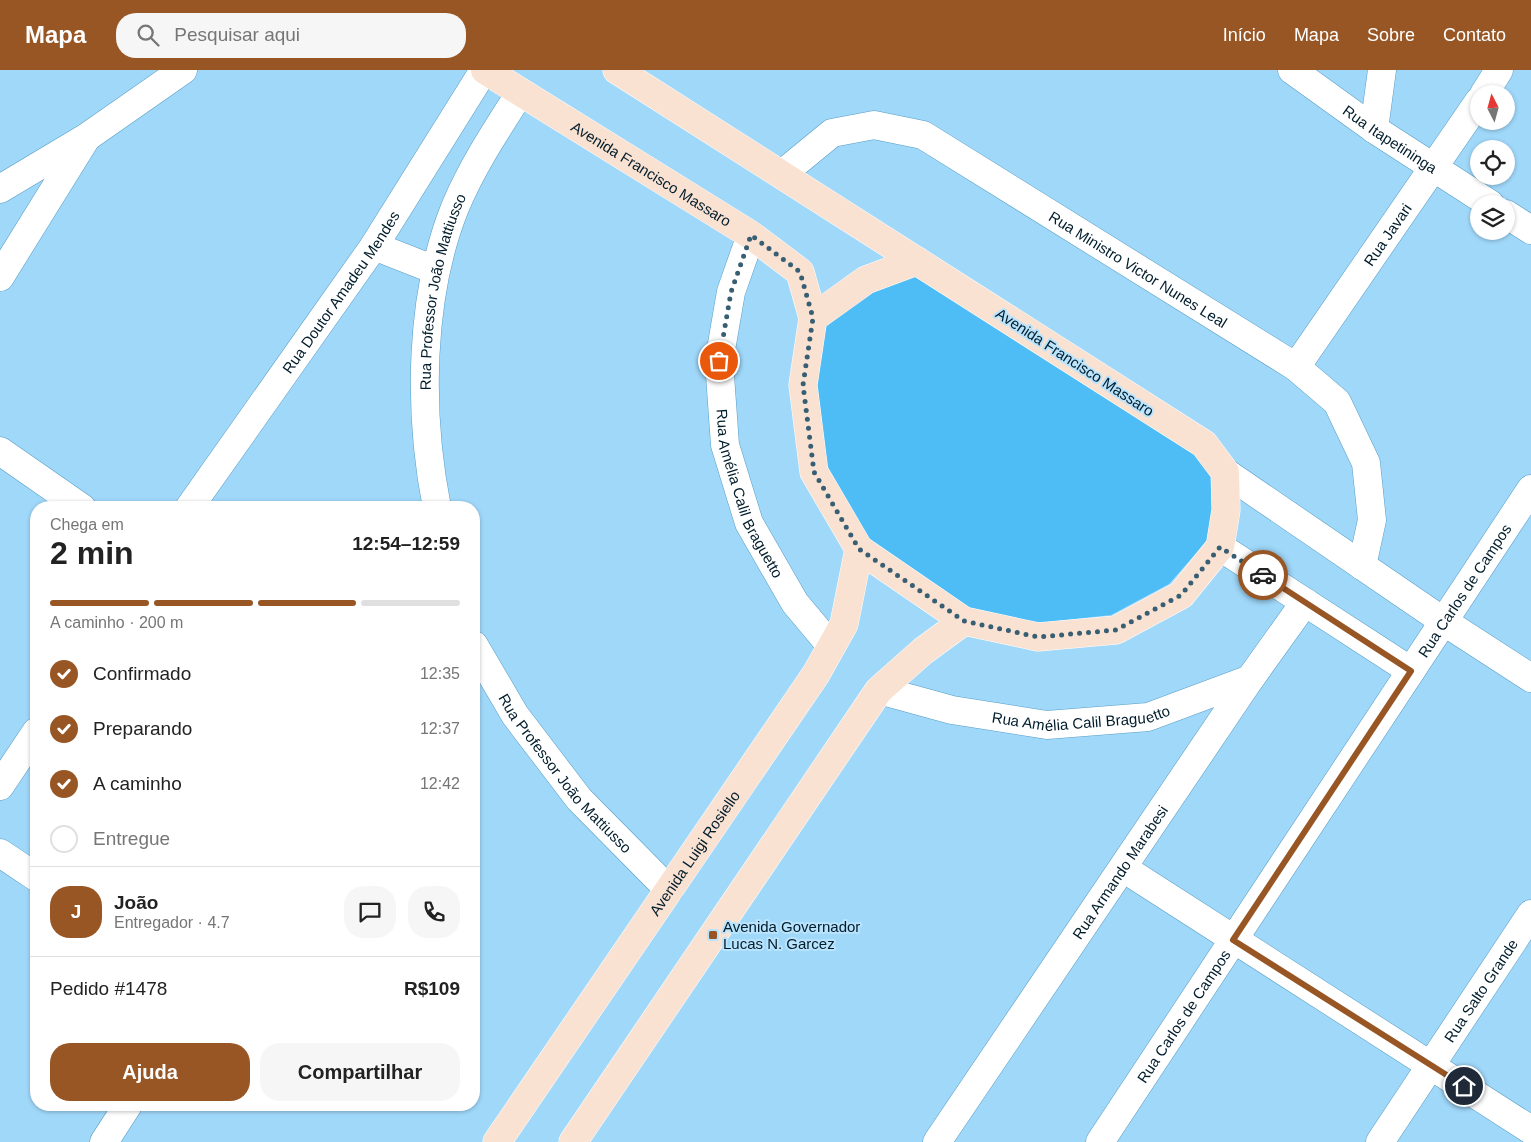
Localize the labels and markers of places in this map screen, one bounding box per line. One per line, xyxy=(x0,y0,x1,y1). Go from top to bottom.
pin xyxy=(698,340,740,382)
place label: Avenida Governador Lucas N. Garcez xyxy=(723,918,860,952)
marker: Avenida Governador Lucas N. Garcez xyxy=(707,929,719,941)
pin xyxy=(1443,1065,1485,1107)

